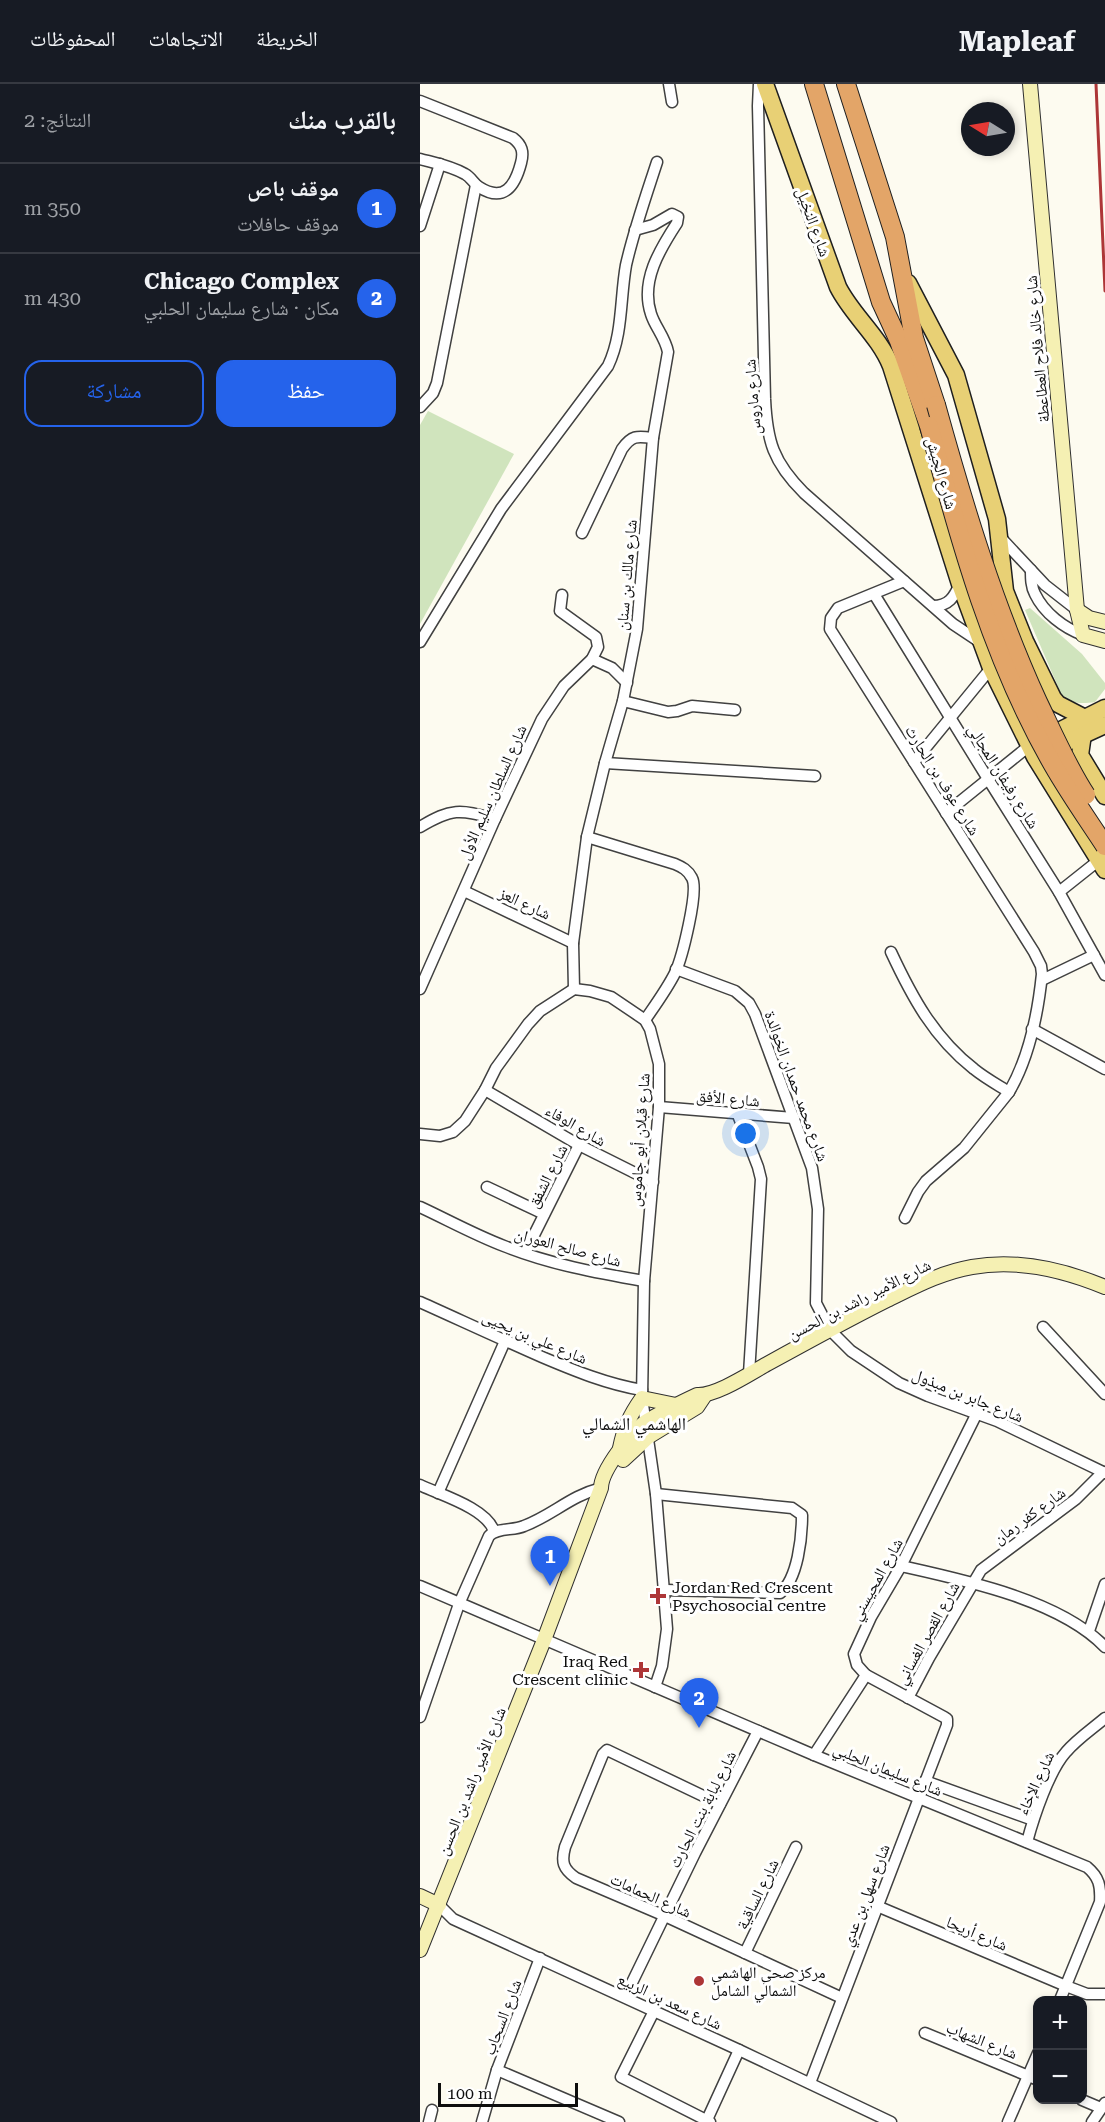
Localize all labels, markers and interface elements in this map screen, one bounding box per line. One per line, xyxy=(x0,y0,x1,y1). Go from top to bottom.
text: Mapleaf xyxy=(959,25,1075,58)
text: المحفوظات xyxy=(30,27,115,51)
text: الاتجاهات xyxy=(148,27,223,51)
text: الخريطة xyxy=(256,27,318,51)
north arrow xyxy=(961,102,1015,156)
text: بالقرب منك xyxy=(288,105,396,135)
text: النتائج: 2 xyxy=(24,108,91,132)
text: موقف باص xyxy=(247,176,339,201)
street label: شارع النخيل xyxy=(791,185,835,260)
text: 350 m xyxy=(24,196,81,220)
text: 1 xyxy=(371,196,382,220)
text: موقف حافلات xyxy=(237,212,339,236)
text: Chicago Complex xyxy=(144,269,339,294)
street label: شارع خالد فلاح العطاعطة xyxy=(1022,274,1054,423)
text: 430 m xyxy=(24,286,81,310)
text: 2 xyxy=(371,286,382,310)
text: مكان · شارع سليمان الحلبي xyxy=(144,296,339,320)
street label: شارع ماروس xyxy=(740,358,766,435)
button: مشاركة xyxy=(24,360,204,427)
button: حفظ xyxy=(216,360,396,427)
street label: شارع الجيش xyxy=(921,435,961,512)
street label: شارع مالك بن سنان xyxy=(612,519,642,631)
street label: شارع رفيفان المجالي xyxy=(961,720,1043,834)
street label: شارع السلطان سليم الأول xyxy=(454,722,532,863)
street label: شارع عوف بن الحارث xyxy=(900,722,984,839)
street label: شارع العز xyxy=(495,883,554,925)
street label: شارع محمد حمدان الخوالدة xyxy=(759,1008,833,1164)
street label: شارع قبلان أبو جاموس xyxy=(625,1073,655,1208)
street label: شارع الأفق xyxy=(695,1086,760,1112)
street label: شارع الوفاء xyxy=(542,1100,609,1151)
your location xyxy=(731,1119,760,1148)
street label: شارع الشفق xyxy=(523,1141,572,1212)
street label: شارع صالح العوران xyxy=(512,1224,623,1272)
street label: شارع الأمير راشد بن الحسن xyxy=(785,1255,934,1345)
street label: شارع علي بن يحيى xyxy=(478,1307,590,1371)
street label: شارع جابر بن مبذول xyxy=(909,1365,1026,1427)
district label: الهاشمي الشمالي xyxy=(582,1413,686,1439)
street label: شارع كفر رمان xyxy=(989,1483,1070,1549)
street label: شارع المحيسني xyxy=(846,1535,909,1625)
pin: 1 xyxy=(530,1536,570,1586)
place label: Jordan Red Crescent Psychosocial centre xyxy=(672,1578,833,1615)
street label: شارع القصر الغساني xyxy=(891,1578,966,1689)
marker: Jordan Red Crescent Psychosocial centre xyxy=(649,1587,667,1605)
place label: Iraq Red Crescent clinic xyxy=(512,1652,628,1689)
marker: Iraq Red Crescent clinic xyxy=(632,1661,650,1679)
pin: 2 xyxy=(680,1678,718,1728)
street label: شارع الأمير راشد بن الحسن xyxy=(433,1704,511,1858)
street label: شارع سليمان الحلبي xyxy=(829,1739,945,1803)
street label: شارع لبابة بنت الحارث xyxy=(665,1747,741,1871)
street label: شارع الإخاء xyxy=(1013,1748,1059,1818)
street label: شارع سهل بن عدي xyxy=(837,1841,897,1950)
street label: شارع الساقية xyxy=(732,1856,784,1933)
street label: شارع الحمامات xyxy=(607,1869,694,1923)
street label: شارع أريحا xyxy=(943,1912,1010,1956)
place label: مركز صحي الهاشمي الشمالي الشامل xyxy=(711,1963,826,2003)
street label: شارع سعد بن الربيع xyxy=(614,1969,725,2035)
marker: مركز صحي الهاشمي الشمالي الشامل xyxy=(692,1974,706,1988)
street label: شارع السحاب xyxy=(479,1977,526,2058)
map controls xyxy=(1033,1996,1087,2104)
button: + xyxy=(1033,1996,1087,2050)
street label: شارع الشهاب xyxy=(943,2018,1020,2064)
button: − xyxy=(1033,2050,1087,2104)
scale bar xyxy=(438,2080,578,2108)
text: 100 m xyxy=(447,2084,493,2103)

